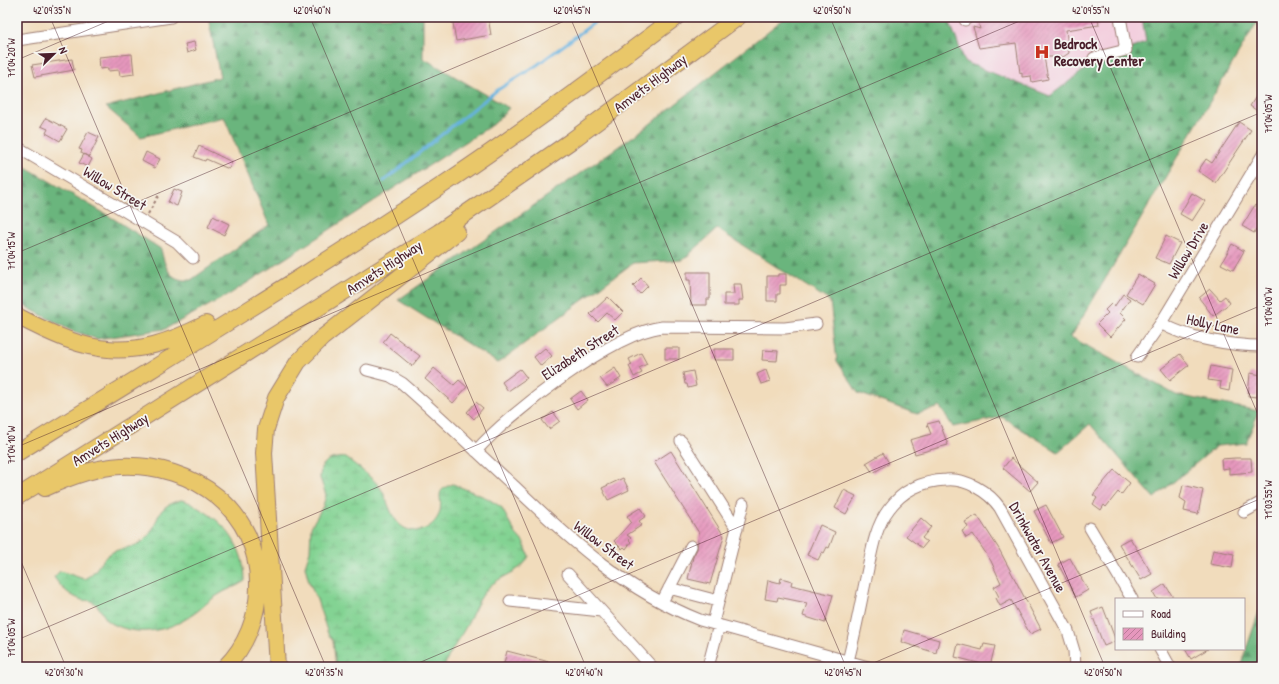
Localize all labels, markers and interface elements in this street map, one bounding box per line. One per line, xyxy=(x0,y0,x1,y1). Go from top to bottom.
text: 42°09'35"N xyxy=(33,4,71,17)
text: 42°09'40"N xyxy=(293,4,331,17)
text: 42°09'45"N xyxy=(554,4,590,17)
text: 42°09'50"N xyxy=(813,4,851,17)
text: 42°09'55"N xyxy=(1072,4,1110,17)
place label: Bedrock Recovery Center xyxy=(1054,33,1144,72)
north arrow xyxy=(34,34,74,74)
text: 71°04'20"W xyxy=(5,38,18,78)
hospital icon: Bedrock Recovery Center xyxy=(1033,43,1051,61)
text: N xyxy=(56,45,71,56)
street label: Amvets Highway xyxy=(609,49,691,117)
text: 71°04'05"W xyxy=(1262,94,1275,133)
street label: Willow Street xyxy=(79,161,151,216)
street label: Willow Drive xyxy=(1163,217,1213,283)
text: 71°04'15"W xyxy=(5,231,18,270)
street label: Amvets Highway xyxy=(342,235,426,299)
text: 71°04'00"W xyxy=(1262,287,1275,326)
street label: Holly Lane xyxy=(1185,308,1241,340)
street label: Elizabeth Street xyxy=(537,319,623,385)
street label: Amvets Highway xyxy=(68,407,152,471)
text: 71°04'10"W xyxy=(5,425,18,464)
text: 71°03'55"W xyxy=(1262,480,1275,520)
street label: Drinkwater Avenue xyxy=(1004,498,1072,596)
street label: Willow Street xyxy=(570,515,639,575)
legend xyxy=(1115,598,1245,650)
text: Road xyxy=(1151,605,1171,622)
text: 71°04'05"W xyxy=(5,618,18,657)
text: Building xyxy=(1151,625,1186,642)
text: 42°09'30"N xyxy=(45,666,83,679)
text: 42°09'35"N xyxy=(305,666,343,679)
text: 42°09'40"N xyxy=(565,666,603,679)
text: 42°09'45"N xyxy=(825,666,861,679)
text: 42°09'50"N xyxy=(1084,666,1122,679)

